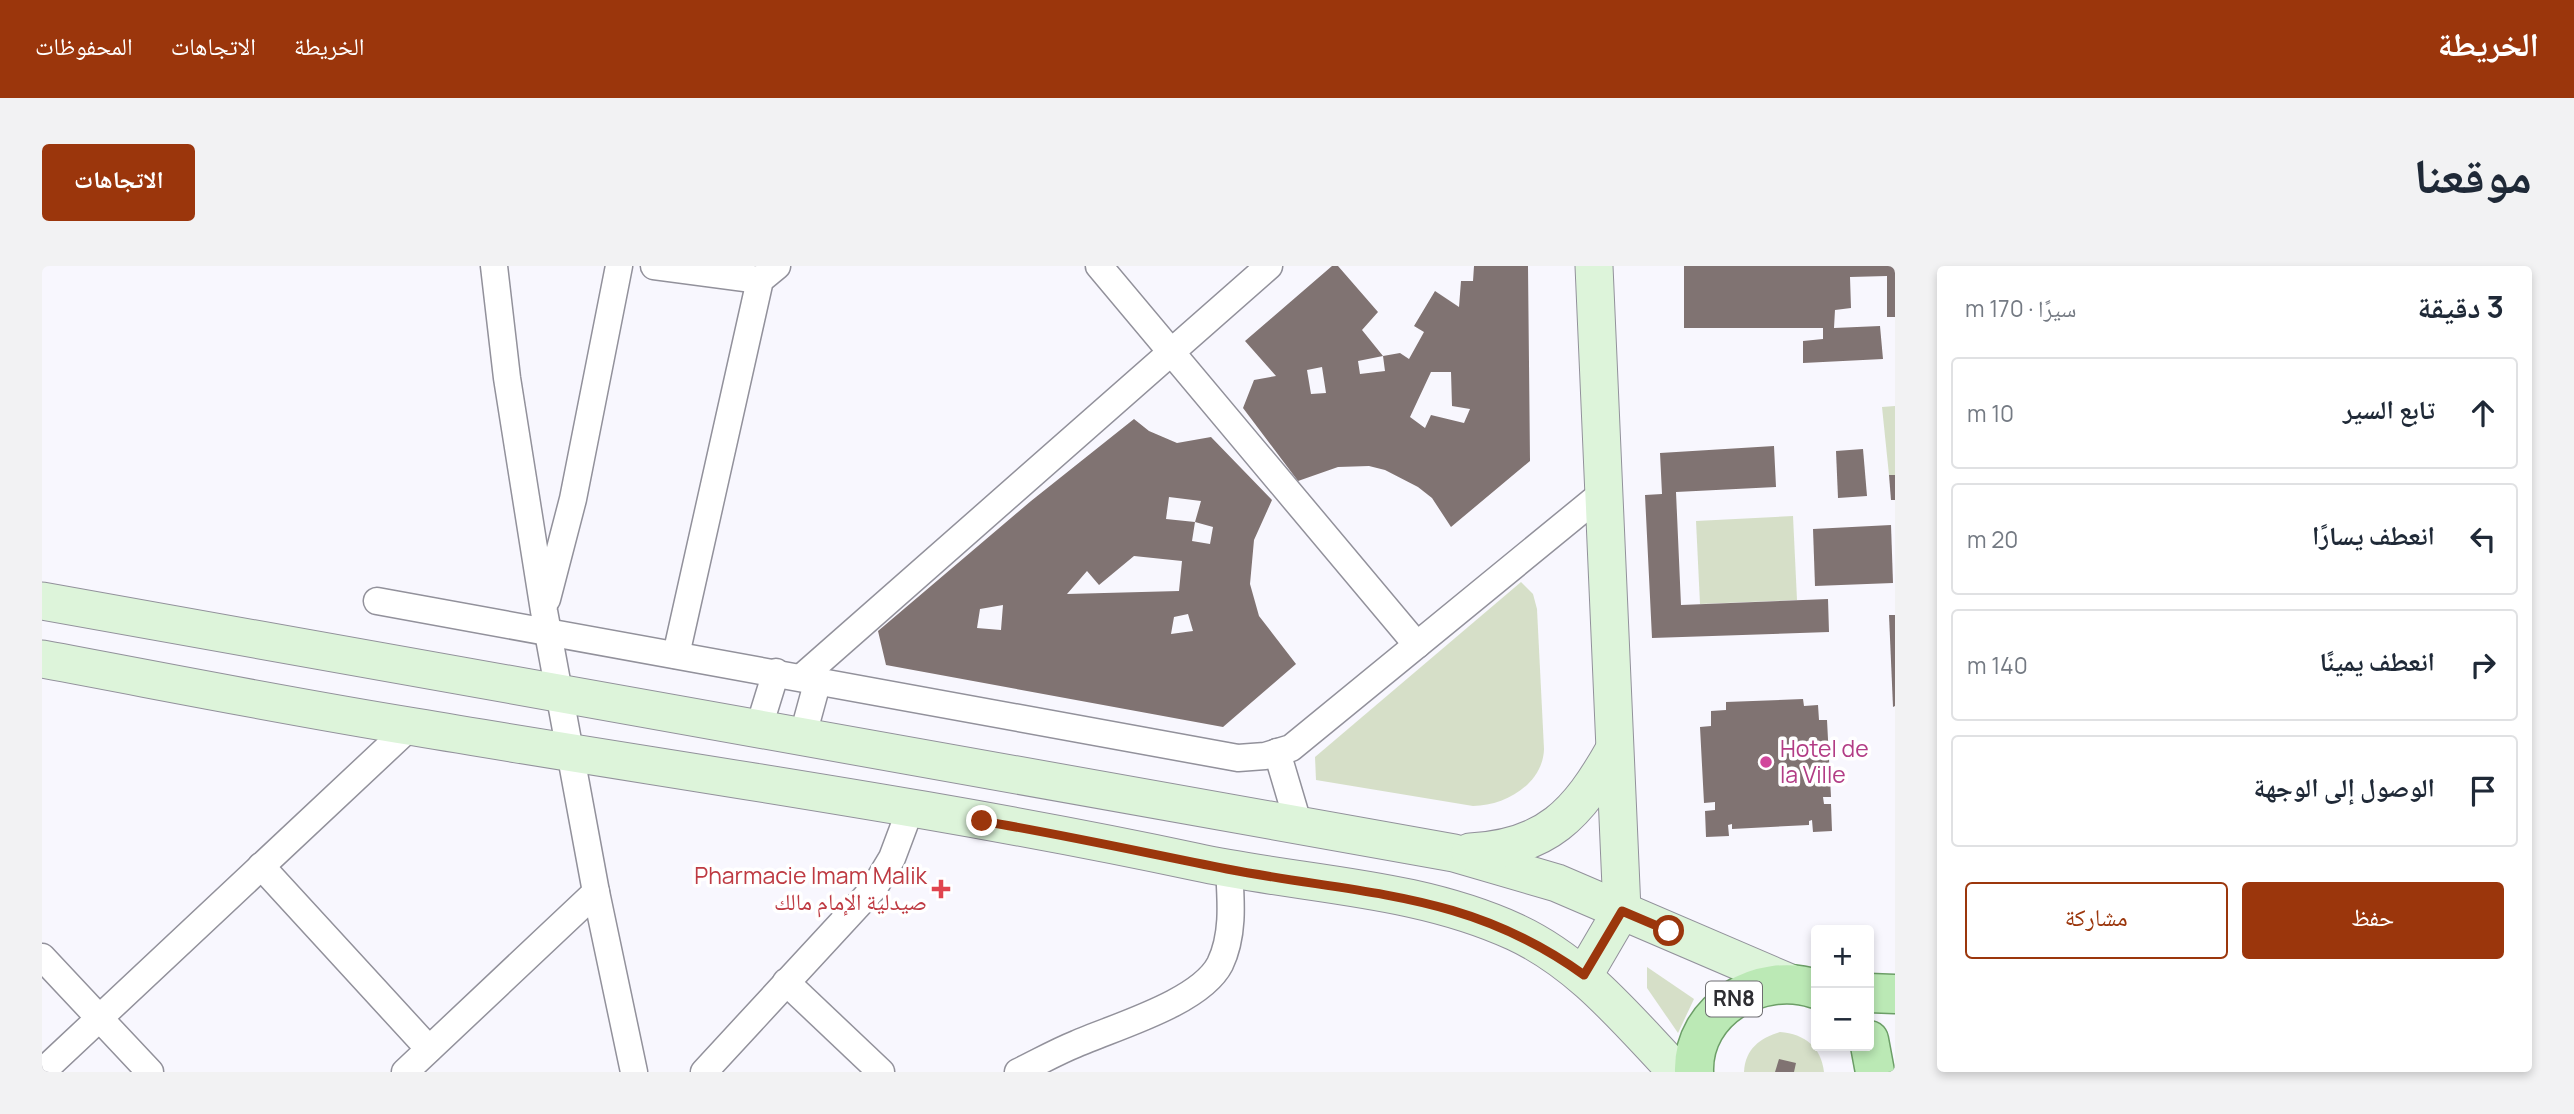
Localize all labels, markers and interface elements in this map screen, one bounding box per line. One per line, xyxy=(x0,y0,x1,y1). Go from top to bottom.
text: الخريطة xyxy=(2438,21,2539,66)
text: المحفوظات xyxy=(35,29,133,62)
text: الاتجاهات xyxy=(171,29,256,62)
text: الخريطة xyxy=(294,29,365,62)
text: موقعنا xyxy=(2414,141,2532,208)
button: الاتجاهات xyxy=(42,144,195,221)
text: 3 دقيقة xyxy=(2418,286,2504,327)
text: سيرًا · 170 m xyxy=(1965,292,2076,324)
text: تابع السير xyxy=(2343,391,2435,427)
icon: ahead xyxy=(2464,394,2502,432)
text: 10 m xyxy=(1967,397,2014,429)
text: انعطف يسارًا xyxy=(2312,517,2435,553)
icon: left xyxy=(2464,520,2502,558)
text: 20 m xyxy=(1967,523,2018,555)
text: انعطف يمينًا xyxy=(2320,643,2435,679)
icon: right xyxy=(2464,646,2502,684)
text: 140 m xyxy=(1967,649,2028,681)
place label: Hotel de la Ville xyxy=(1780,732,1869,790)
marker: Hotel de la Ville xyxy=(1758,754,1774,770)
text: الوصول إلى الوجهة xyxy=(2254,769,2435,805)
icon: arrive xyxy=(2464,772,2502,810)
route end xyxy=(966,805,997,836)
place label: Pharmacie Imam Malik صيدلية الإمام مالك xyxy=(694,859,928,918)
marker: Pharmacie Imam Malik صيدلية الإمام مالك xyxy=(933,881,949,897)
button: مشاركة xyxy=(1965,882,2228,959)
button: حفظ xyxy=(2242,882,2504,959)
route start xyxy=(1653,915,1684,946)
map controls xyxy=(1811,925,1874,1051)
button: + xyxy=(1811,925,1874,988)
road number: RN8 xyxy=(1706,982,1762,1016)
button: − xyxy=(1811,988,1874,1051)

